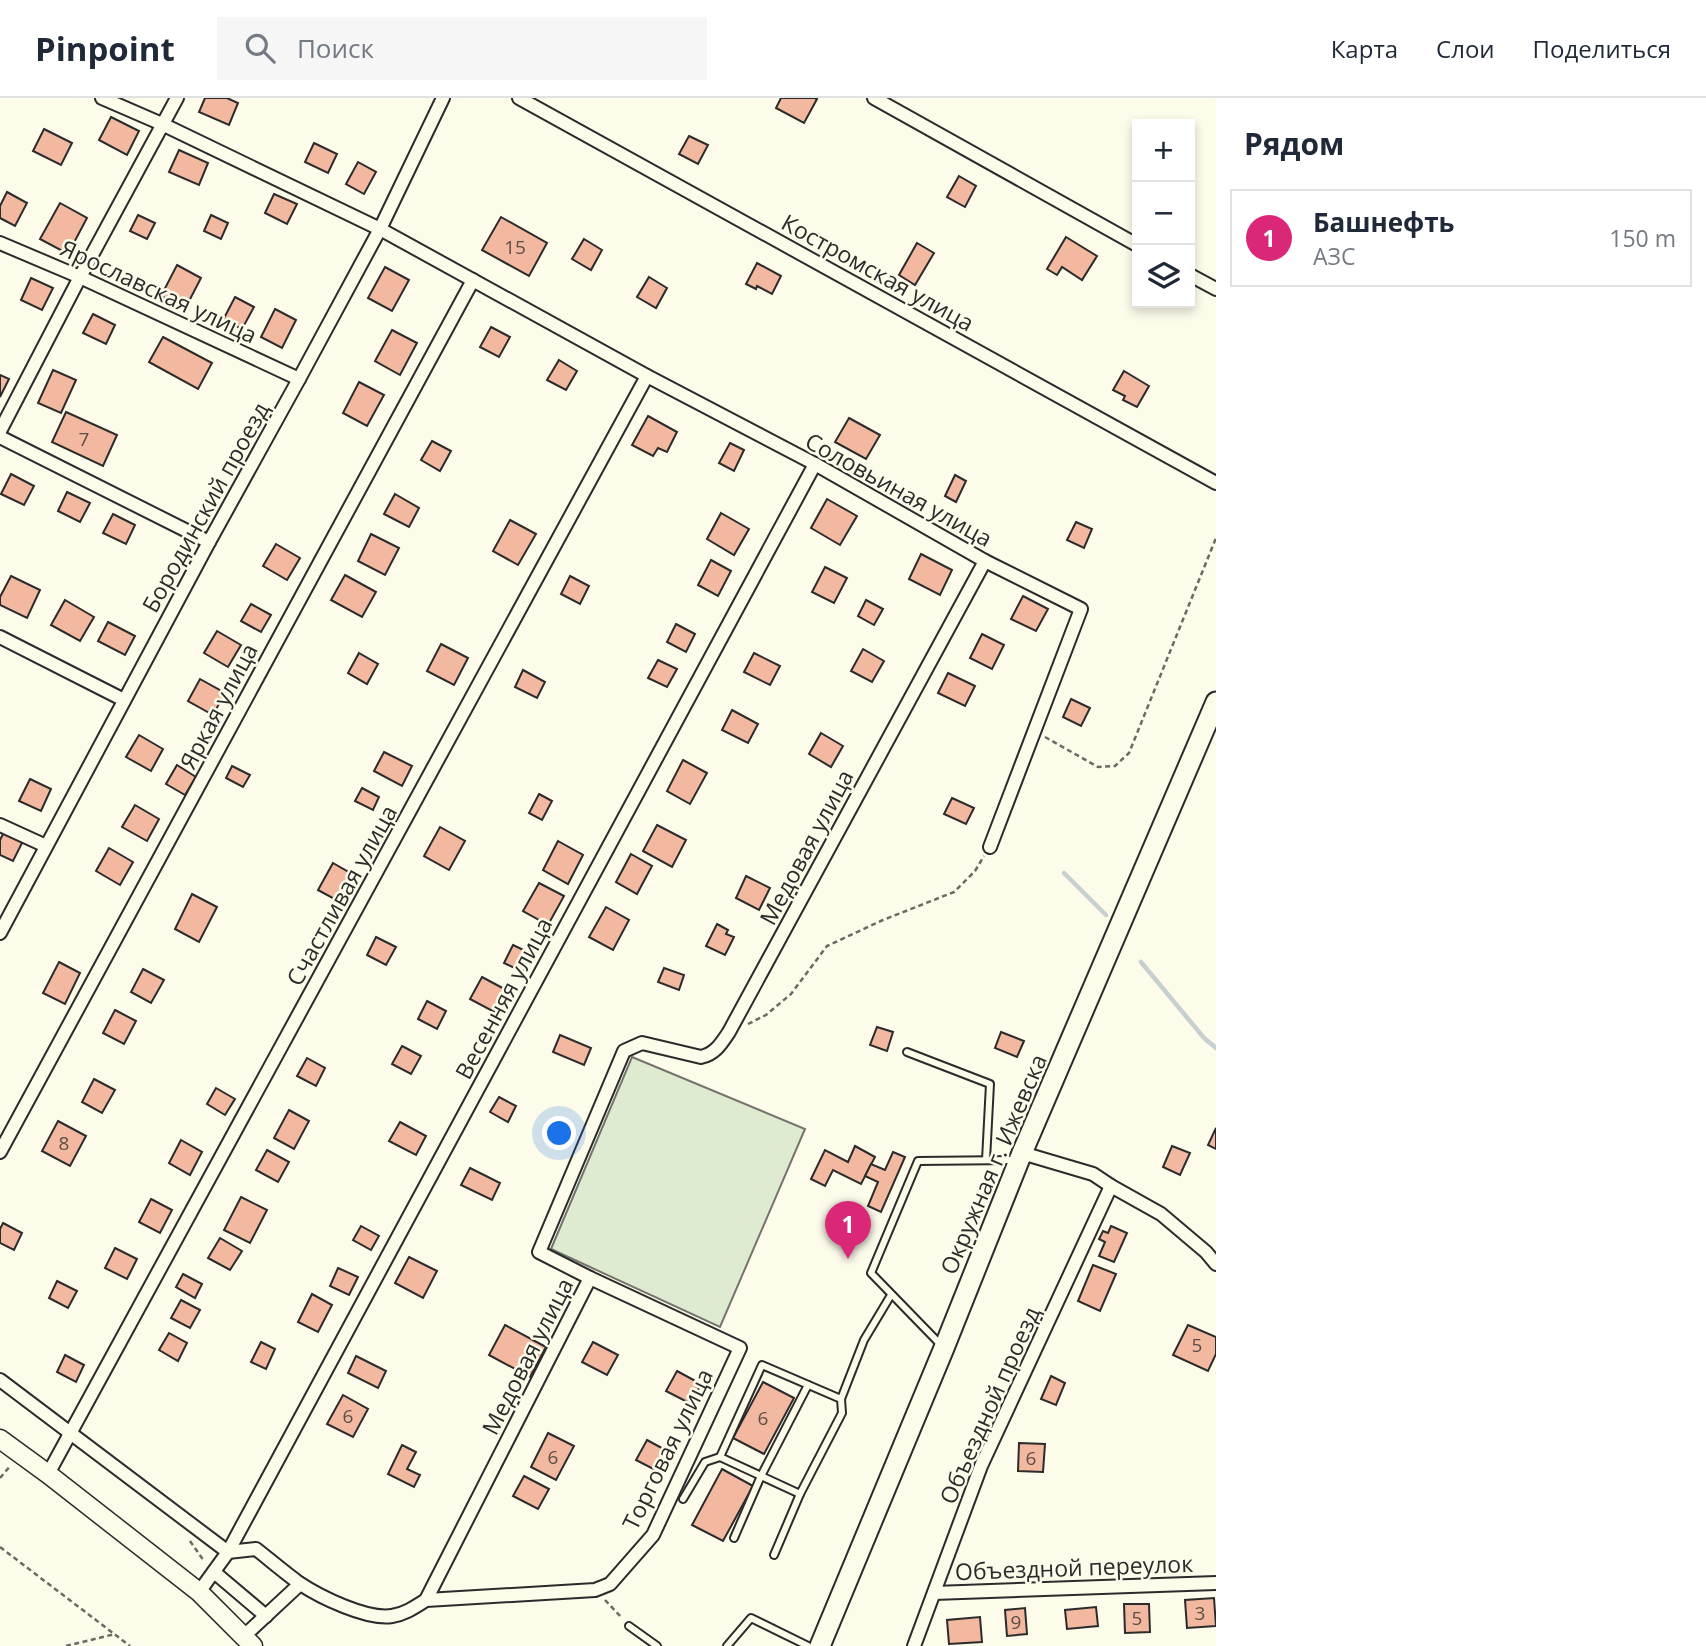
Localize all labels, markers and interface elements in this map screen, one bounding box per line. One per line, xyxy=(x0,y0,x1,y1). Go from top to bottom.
search box xyxy=(217,17,707,80)
text: Pinpoint xyxy=(35,26,175,71)
icon: search xyxy=(241,29,279,67)
text: Поиск xyxy=(297,30,374,66)
text: Карта xyxy=(1331,32,1398,65)
text: Слои xyxy=(1436,32,1495,65)
text: Поделиться xyxy=(1533,32,1671,65)
map controls xyxy=(1132,119,1195,308)
button: + xyxy=(1132,119,1195,182)
text: Рядом xyxy=(1244,123,1344,164)
button: − xyxy=(1132,182,1195,245)
text: Башнефть xyxy=(1313,204,1455,240)
street label: Костромская улица xyxy=(776,206,980,338)
text: 1 xyxy=(1262,222,1276,254)
text: 150 m xyxy=(1609,222,1676,254)
street label: Ярославская улица xyxy=(55,231,263,351)
house number: 15 xyxy=(504,234,526,260)
text: АЗС xyxy=(1313,240,1355,272)
button: layers xyxy=(1132,245,1195,308)
street label: Бородинский проезд xyxy=(134,396,276,618)
street label: Соловьиная улица xyxy=(800,424,998,554)
house number: 7 xyxy=(79,426,89,452)
street label: Яркая улица xyxy=(171,637,265,775)
street label: Медовая улица xyxy=(752,764,860,930)
street label: Счастливая улица xyxy=(278,799,404,991)
street label: Весенняя улица xyxy=(447,912,559,1084)
street label: Окружная г. Ижевска xyxy=(932,1049,1054,1279)
your location xyxy=(542,1116,576,1150)
house number: 8 xyxy=(59,1130,69,1156)
pin: 1 xyxy=(825,1201,871,1259)
street label: Медовая улица xyxy=(474,1272,580,1440)
street label: Объездной проезд xyxy=(931,1301,1047,1509)
house number: 5 xyxy=(1192,1332,1202,1358)
street label: Торговая улица xyxy=(614,1363,720,1535)
house number: 6 xyxy=(343,1403,353,1429)
house number: 6 xyxy=(758,1405,768,1431)
house number: 6 xyxy=(548,1444,558,1470)
house number: 6 xyxy=(1026,1445,1036,1471)
street label: Объездной переулок xyxy=(954,1547,1194,1587)
house number: 3 xyxy=(1195,1600,1205,1626)
house number: 5 xyxy=(1132,1605,1142,1631)
house number: 9 xyxy=(1011,1609,1021,1635)

